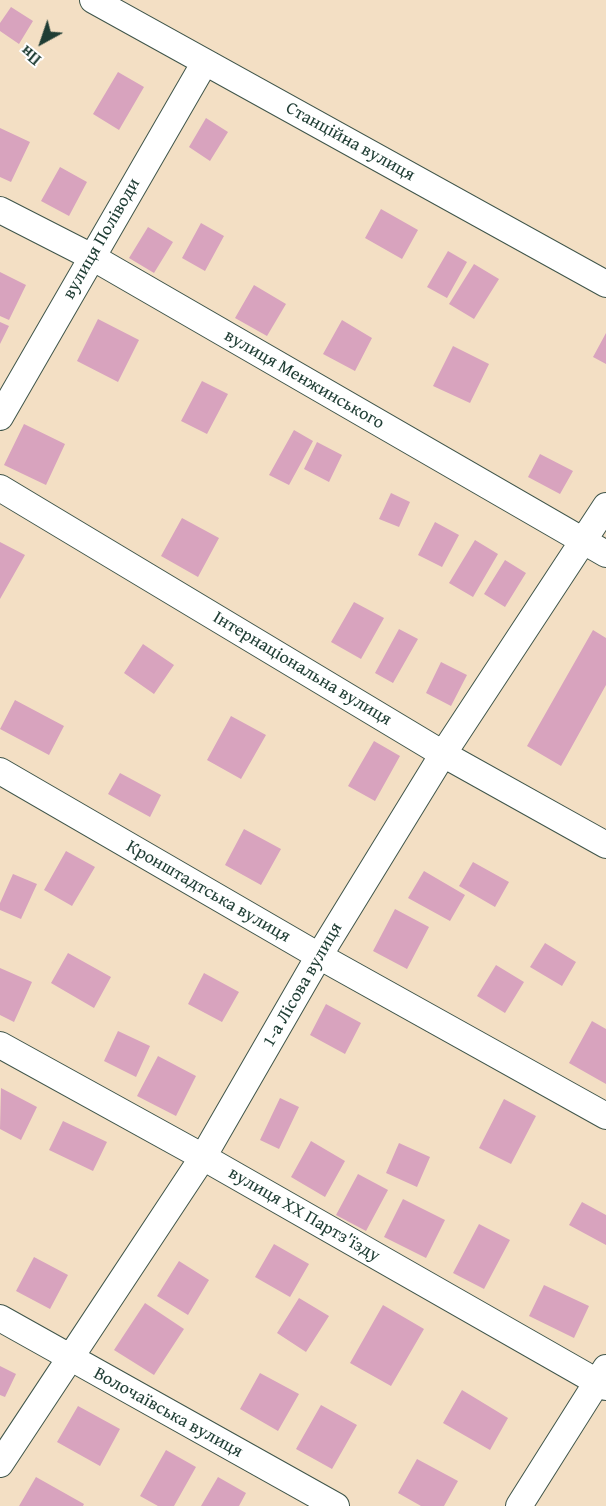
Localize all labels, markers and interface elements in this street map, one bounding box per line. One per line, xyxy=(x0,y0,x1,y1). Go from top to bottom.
north arrow xyxy=(12,12,72,72)
text: Пн xyxy=(15,40,46,72)
street label: Станційна вулиця xyxy=(282,98,418,186)
street label: вулиця Поліводи xyxy=(59,175,145,303)
street label: вулиця Менжинського xyxy=(220,325,388,435)
street label: Інтернаціональна вулиця xyxy=(209,607,395,731)
street label: Кронштадтська вулиця xyxy=(122,836,294,948)
street label: 1-а Лісова вулиця xyxy=(259,919,347,1051)
street label: вулиця XX Партз'їзду xyxy=(224,1163,384,1267)
street label: Волочаївська вулиця xyxy=(90,1363,246,1463)

